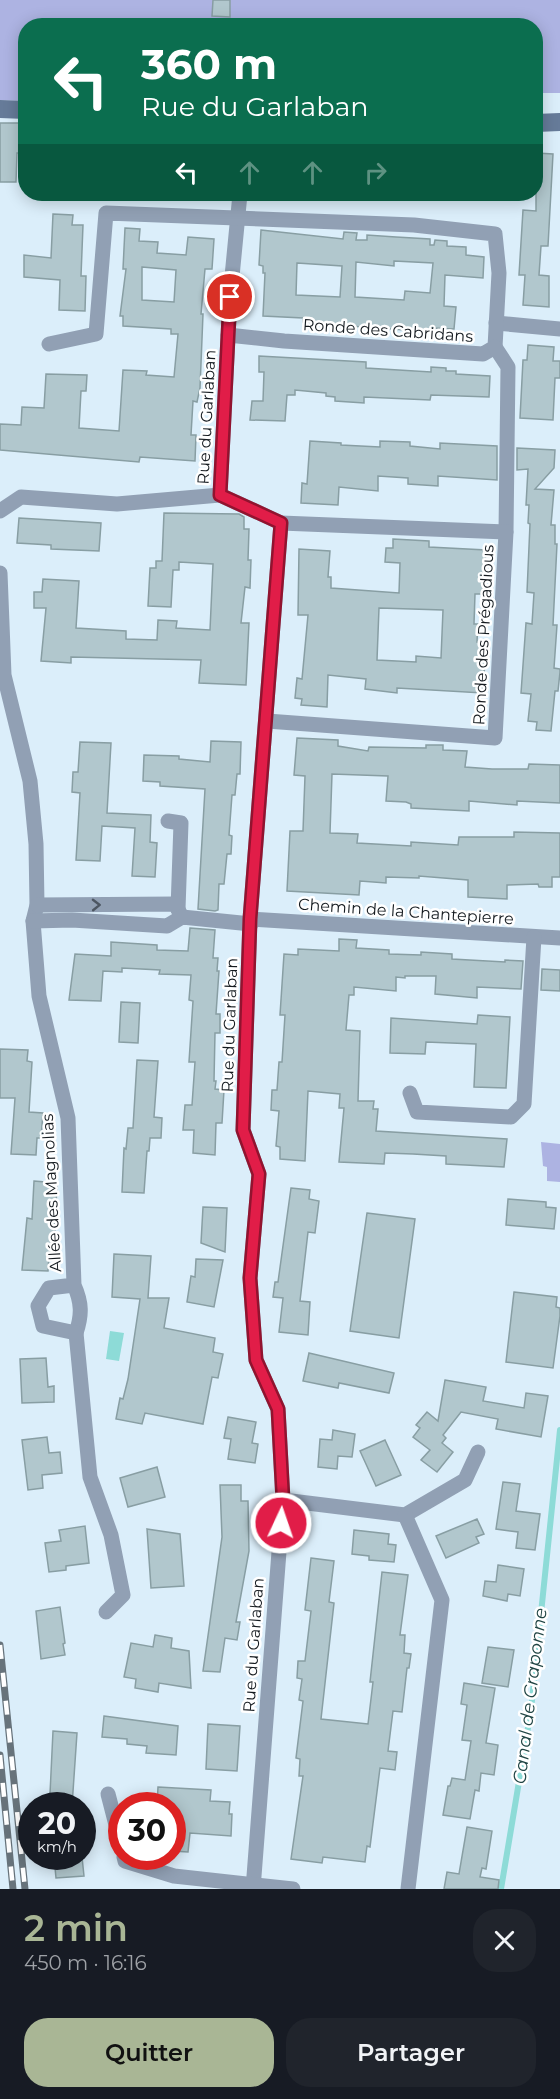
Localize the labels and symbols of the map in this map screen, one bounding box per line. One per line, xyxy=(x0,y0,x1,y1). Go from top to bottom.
pin xyxy=(204,271,255,322)
street label: Ronde des Cabridans xyxy=(302,315,474,346)
street label: Rue du Garlaban xyxy=(193,349,220,485)
street label: Ronde des Prégadious xyxy=(469,544,498,726)
street label: Chemin de la Chantepierre xyxy=(298,894,514,929)
one-way arrow xyxy=(91,898,100,911)
street label: Rue du Garlaban xyxy=(218,957,241,1093)
street label: Allée des Magnolias xyxy=(38,1113,65,1273)
position arrow xyxy=(249,1491,313,1555)
street label: Rue du Garlaban xyxy=(239,1577,268,1713)
water label: Canal de Craponne xyxy=(508,1607,552,1785)
speed limit sign: 30 xyxy=(108,1792,186,1870)

